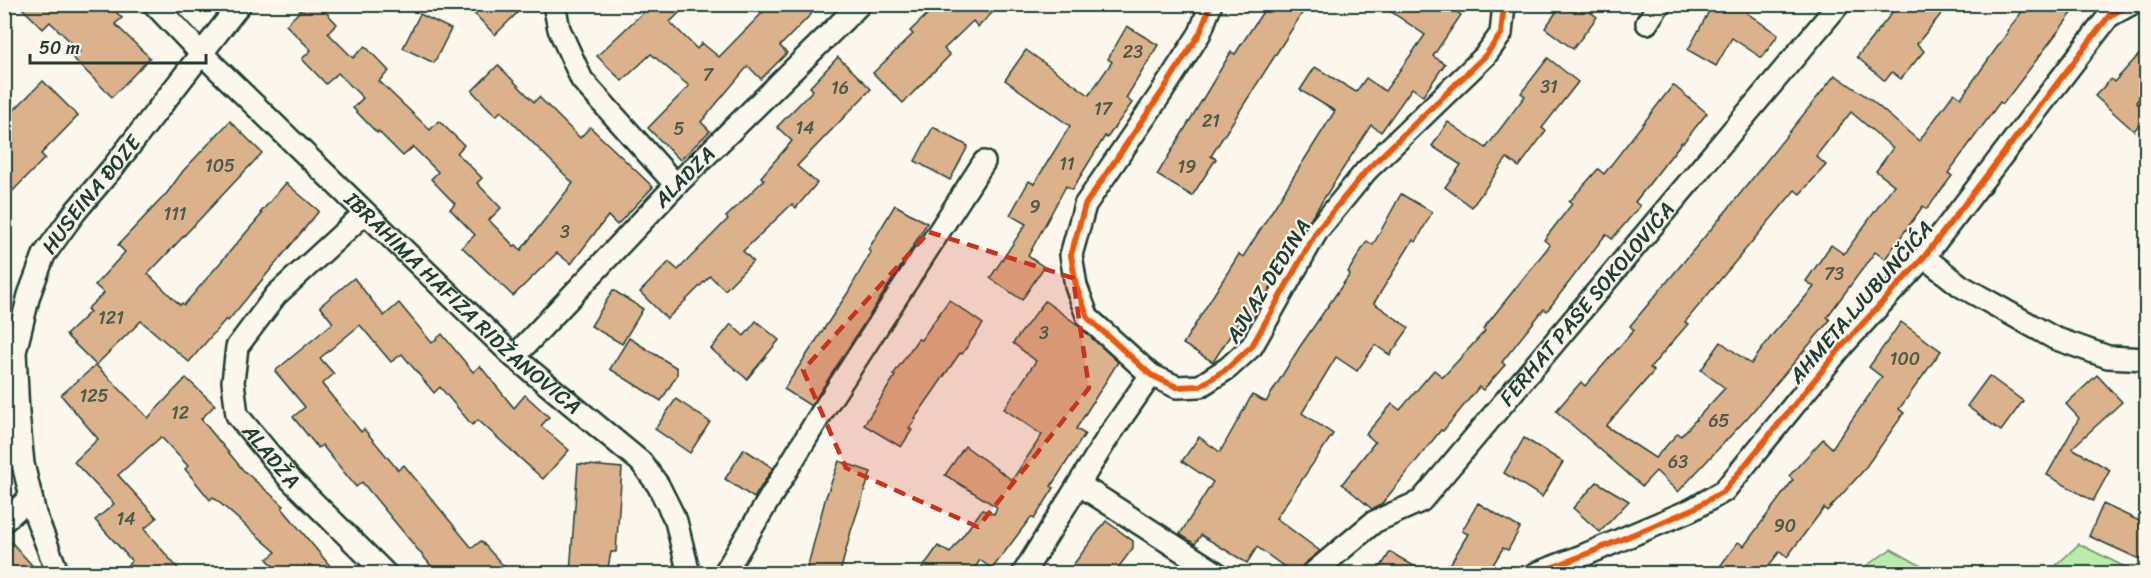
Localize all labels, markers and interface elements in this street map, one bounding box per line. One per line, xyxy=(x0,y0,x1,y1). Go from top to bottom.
scale bar xyxy=(30,27,206,65)
text: 50 m xyxy=(39,32,80,64)
house number: 23 xyxy=(1123,36,1143,68)
house number: 7 xyxy=(703,59,715,91)
house number: 31 xyxy=(1540,71,1558,103)
house number: 16 xyxy=(831,72,849,104)
house number: 17 xyxy=(1094,93,1114,125)
house number: 21 xyxy=(1202,105,1220,137)
house number: 14 xyxy=(796,112,814,144)
house number: 5 xyxy=(674,113,685,145)
street label: HUSEINA ĐOZE xyxy=(31,125,152,263)
street label: ALADŽA xyxy=(644,137,725,218)
house number: 11 xyxy=(1059,148,1075,180)
house number: 105 xyxy=(205,150,235,182)
house number: 19 xyxy=(1178,151,1196,183)
street label: IBRAHIMA HAFIZA RIDŽANOVIĆA xyxy=(334,181,590,425)
house number: 9 xyxy=(1029,191,1041,223)
street label: FERHAT PAŠE SOKOLOVIĆA xyxy=(1489,193,1684,415)
house number: 111 xyxy=(163,198,187,230)
street label: AJVAZ DEDINA xyxy=(1214,211,1321,352)
street label: AHMETA LJUBUNČIĆA xyxy=(1778,211,1943,393)
house number: 3 xyxy=(560,216,570,248)
house number: 73 xyxy=(1824,258,1844,290)
house number: 121 xyxy=(98,302,124,334)
house number: 3 xyxy=(1039,317,1049,349)
house number: 100 xyxy=(1890,343,1920,375)
house number: 125 xyxy=(79,380,109,412)
house number: 12 xyxy=(171,397,189,429)
house number: 65 xyxy=(1708,405,1730,437)
street label: ALADŽA xyxy=(232,414,309,498)
house number: 63 xyxy=(1668,446,1688,478)
house number: 14 xyxy=(117,503,135,535)
house number: 90 xyxy=(1774,510,1796,542)

